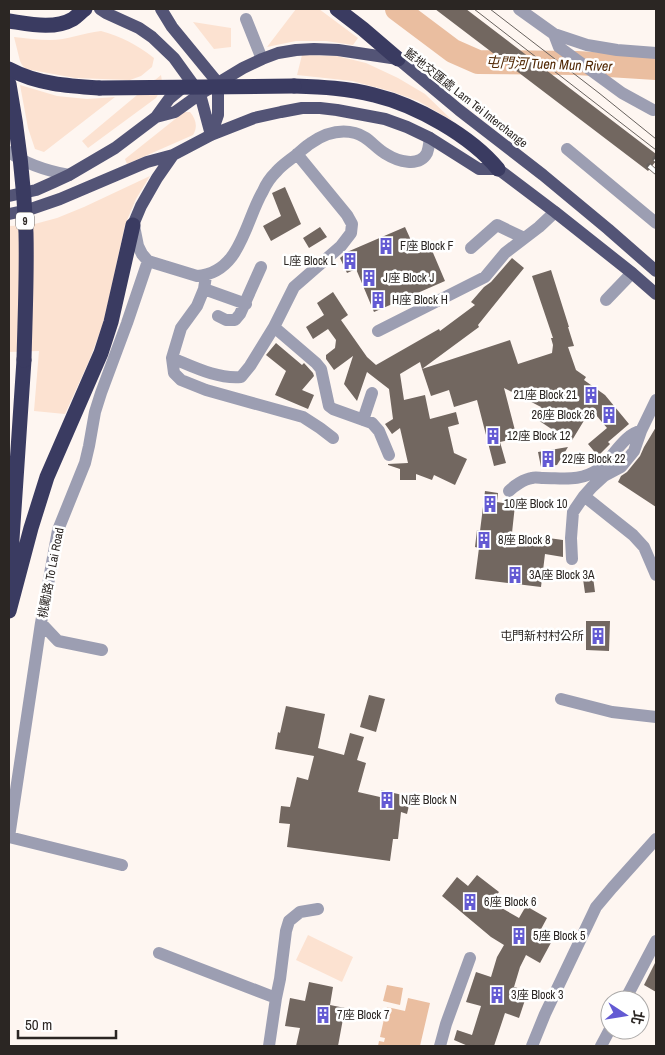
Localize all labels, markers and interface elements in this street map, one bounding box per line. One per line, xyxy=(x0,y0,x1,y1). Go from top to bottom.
street label: 藍地交匯處 Lam Tei Interchange xyxy=(401,45,531,151)
water label: 屯門河 Tuen Mun River xyxy=(485,53,614,75)
road number: 9 xyxy=(16,212,34,230)
building icon: F座 Block F xyxy=(376,236,396,256)
place label: F座 Block F xyxy=(400,238,454,254)
building icon: L座 Block L xyxy=(340,251,360,271)
place label: L座 Block L xyxy=(284,253,337,269)
building icon: J座 Block J xyxy=(359,268,379,288)
place label: J座 Block J xyxy=(383,270,434,286)
building icon: H座 Block H xyxy=(368,290,388,310)
place label: H座 Block H xyxy=(392,292,448,308)
building icon: 21座 Block 21 xyxy=(581,385,601,405)
place label: 21座 Block 21 xyxy=(514,387,578,403)
building icon: 26座 Block 26 xyxy=(599,405,619,425)
place label: 26座 Block 26 xyxy=(532,407,595,423)
building icon: 12座 Block 12 xyxy=(483,426,503,446)
place label: 12座 Block 12 xyxy=(507,428,570,444)
building icon: 22座 Block 22 xyxy=(538,449,558,469)
place label: 22座 Block 22 xyxy=(562,451,625,467)
building icon: 10座 Block 10 xyxy=(480,494,500,514)
place label: 10座 Block 10 xyxy=(504,496,567,512)
street label: 桃勵路 To Lai Road xyxy=(34,526,68,620)
building icon: 8座 Block 8 xyxy=(474,530,494,550)
place label: 8座 Block 8 xyxy=(498,532,550,548)
building icon: 3A座 Block 3A xyxy=(505,565,525,585)
place label: 3A座 Block 3A xyxy=(529,567,595,583)
building icon: 屯門新村村公所 xyxy=(588,626,608,646)
place label: 屯門新村村公所 xyxy=(500,628,584,644)
building icon: N座 Block N xyxy=(377,790,397,810)
place label: N座 Block N xyxy=(401,792,457,808)
building icon: 6座 Block 6 xyxy=(460,892,480,912)
place label: 6座 Block 6 xyxy=(484,894,536,910)
building icon: 5座 Block 5 xyxy=(509,926,529,946)
place label: 5座 Block 5 xyxy=(533,928,586,944)
building icon: 3座 Block 3 xyxy=(487,985,507,1005)
place label: 3座 Block 3 xyxy=(511,987,563,1003)
north arrow xyxy=(600,990,650,1040)
building icon: 7座 Block 7 xyxy=(313,1005,333,1025)
place label: 7座 Block 7 xyxy=(337,1007,390,1023)
scale bar xyxy=(18,1008,115,1040)
text: 北 xyxy=(627,1009,648,1026)
text: 50 m xyxy=(25,1014,52,1035)

